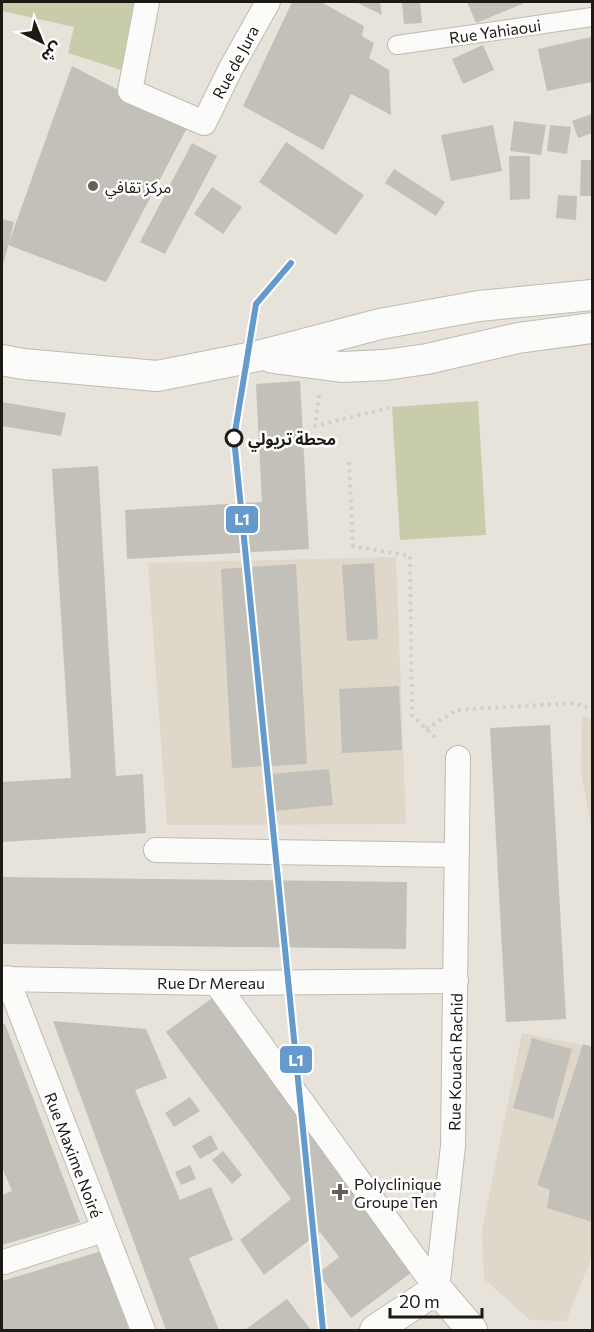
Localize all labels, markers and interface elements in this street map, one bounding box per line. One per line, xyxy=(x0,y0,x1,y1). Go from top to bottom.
north arrow xyxy=(12,12,72,72)
street label: Rue Yahiaoui xyxy=(448,15,542,47)
street label: Rue de Jura xyxy=(208,22,262,102)
text: ش xyxy=(37,38,67,68)
place label: مركز تقافي xyxy=(105,177,171,199)
marker: مركز تقافي xyxy=(86,179,100,193)
marker: محطة تريولي xyxy=(225,429,243,447)
place label: محطة تريولي xyxy=(248,429,336,452)
line badge: L1 xyxy=(225,505,259,534)
text: L1 xyxy=(234,509,250,528)
street label: Rue Dr Mereau xyxy=(157,973,265,992)
street label: Rue Kouach Rachid xyxy=(444,993,466,1131)
line badge: L1 xyxy=(279,1045,313,1074)
text: L1 xyxy=(288,1050,304,1069)
street label: Rue Maxime Noiré xyxy=(41,1090,107,1220)
place label: Polyclinique Groupe Ten xyxy=(354,1174,441,1211)
marker: Polyclinique Groupe Ten xyxy=(331,1183,349,1201)
scale bar xyxy=(390,1281,482,1319)
text: 20 m xyxy=(399,1290,440,1312)

